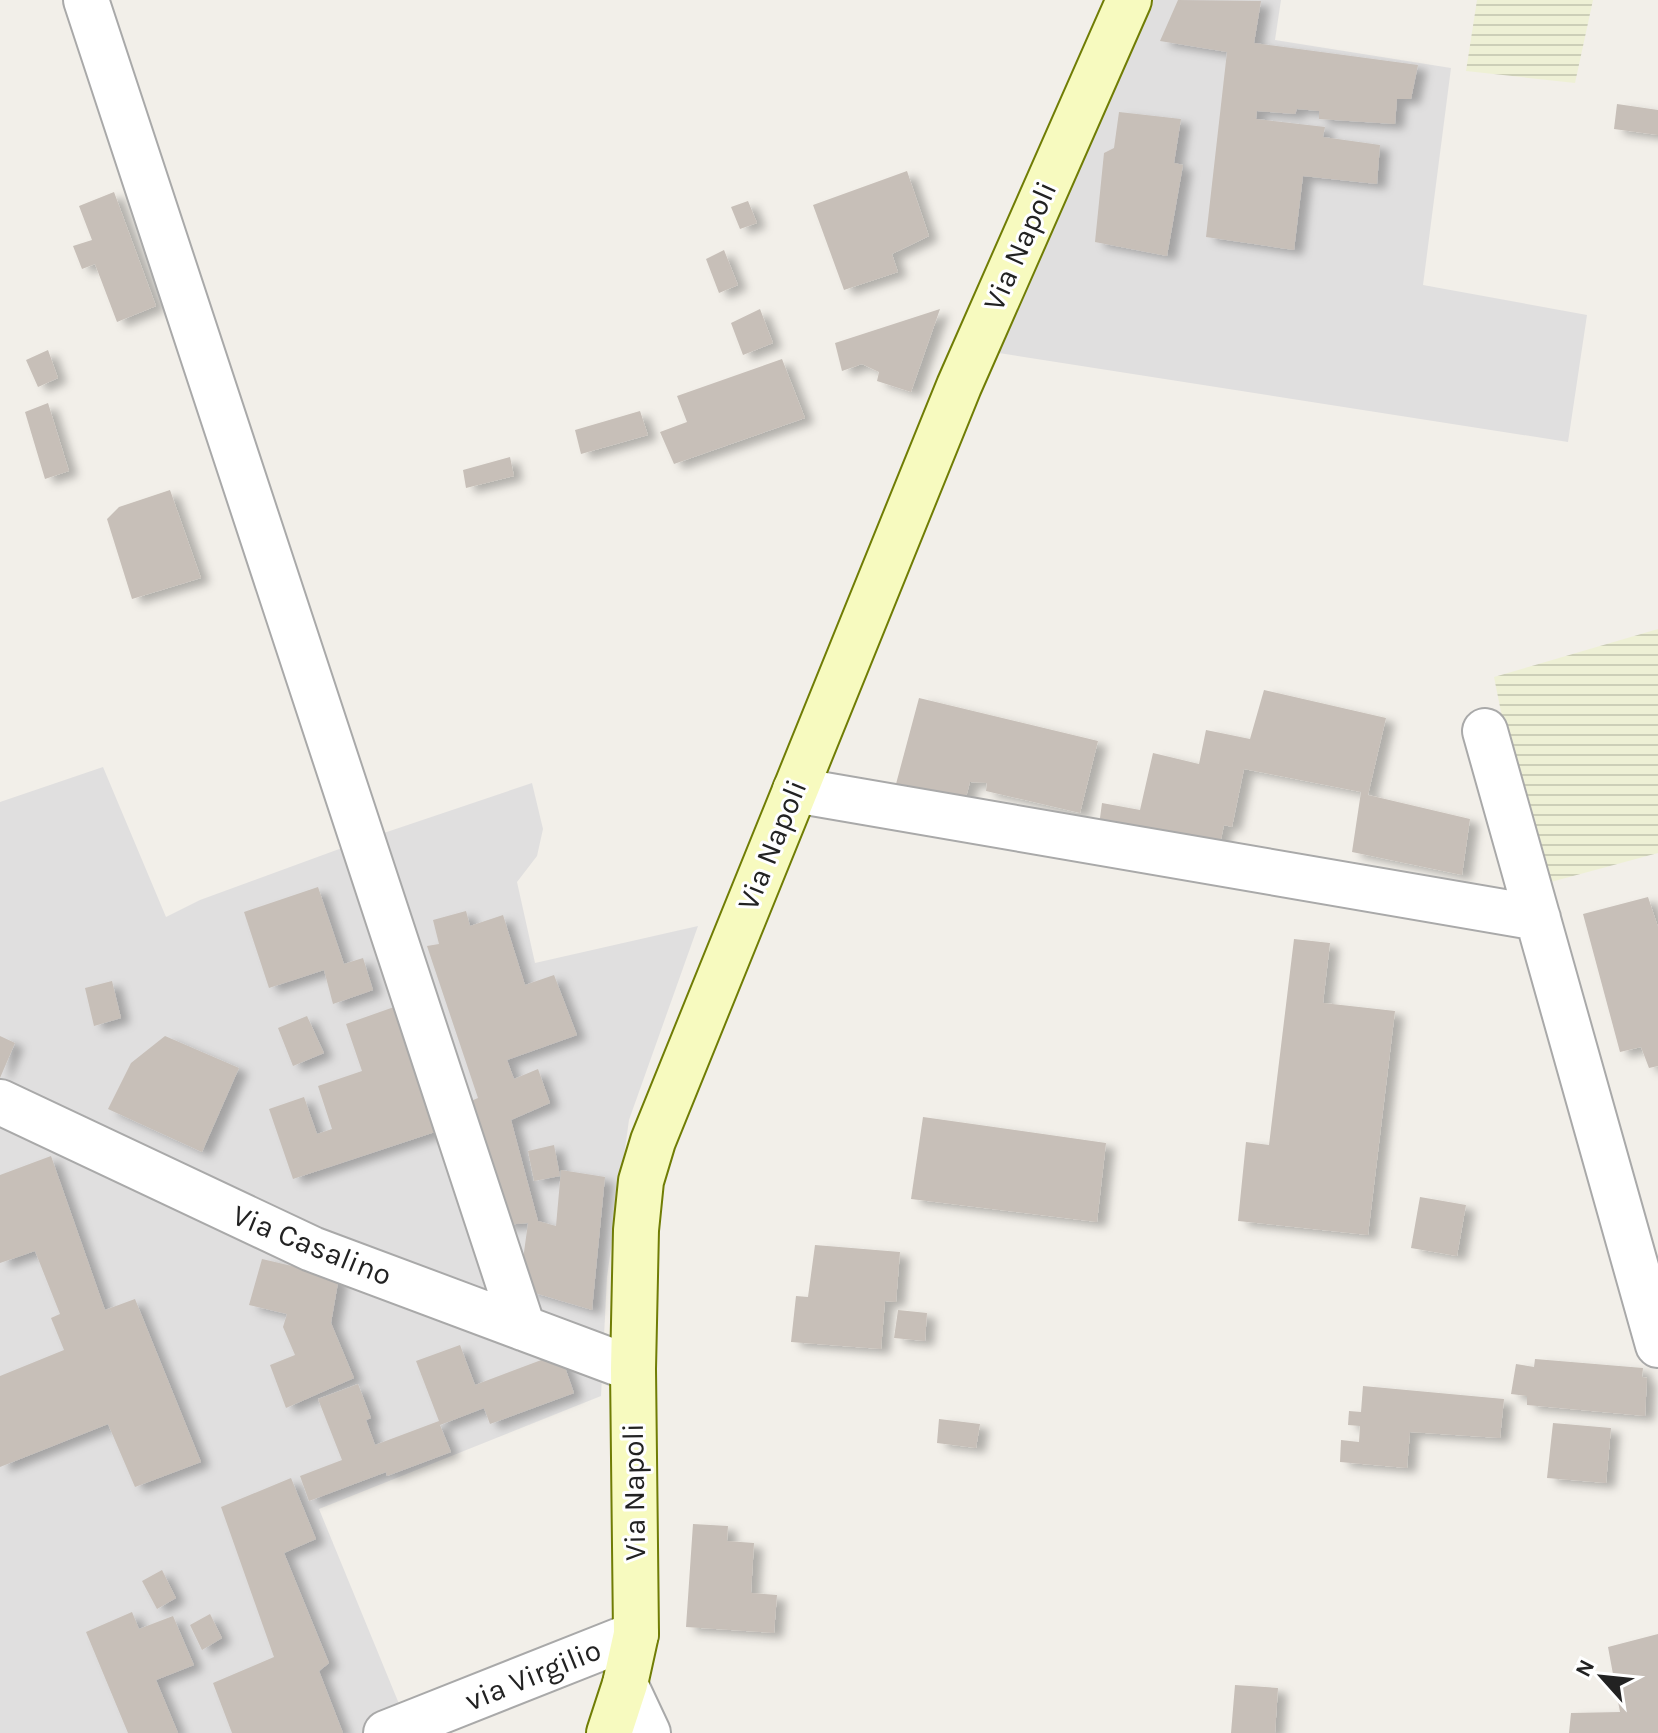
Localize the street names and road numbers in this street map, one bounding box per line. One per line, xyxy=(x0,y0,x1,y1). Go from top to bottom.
street label: Via Napoli xyxy=(976,176,1064,316)
street label: Via Napoli xyxy=(730,774,814,916)
street label: Via Casalino xyxy=(227,1197,397,1293)
street label: Via Napoli xyxy=(615,1423,653,1561)
street label: via Virgilio xyxy=(460,1631,606,1719)

